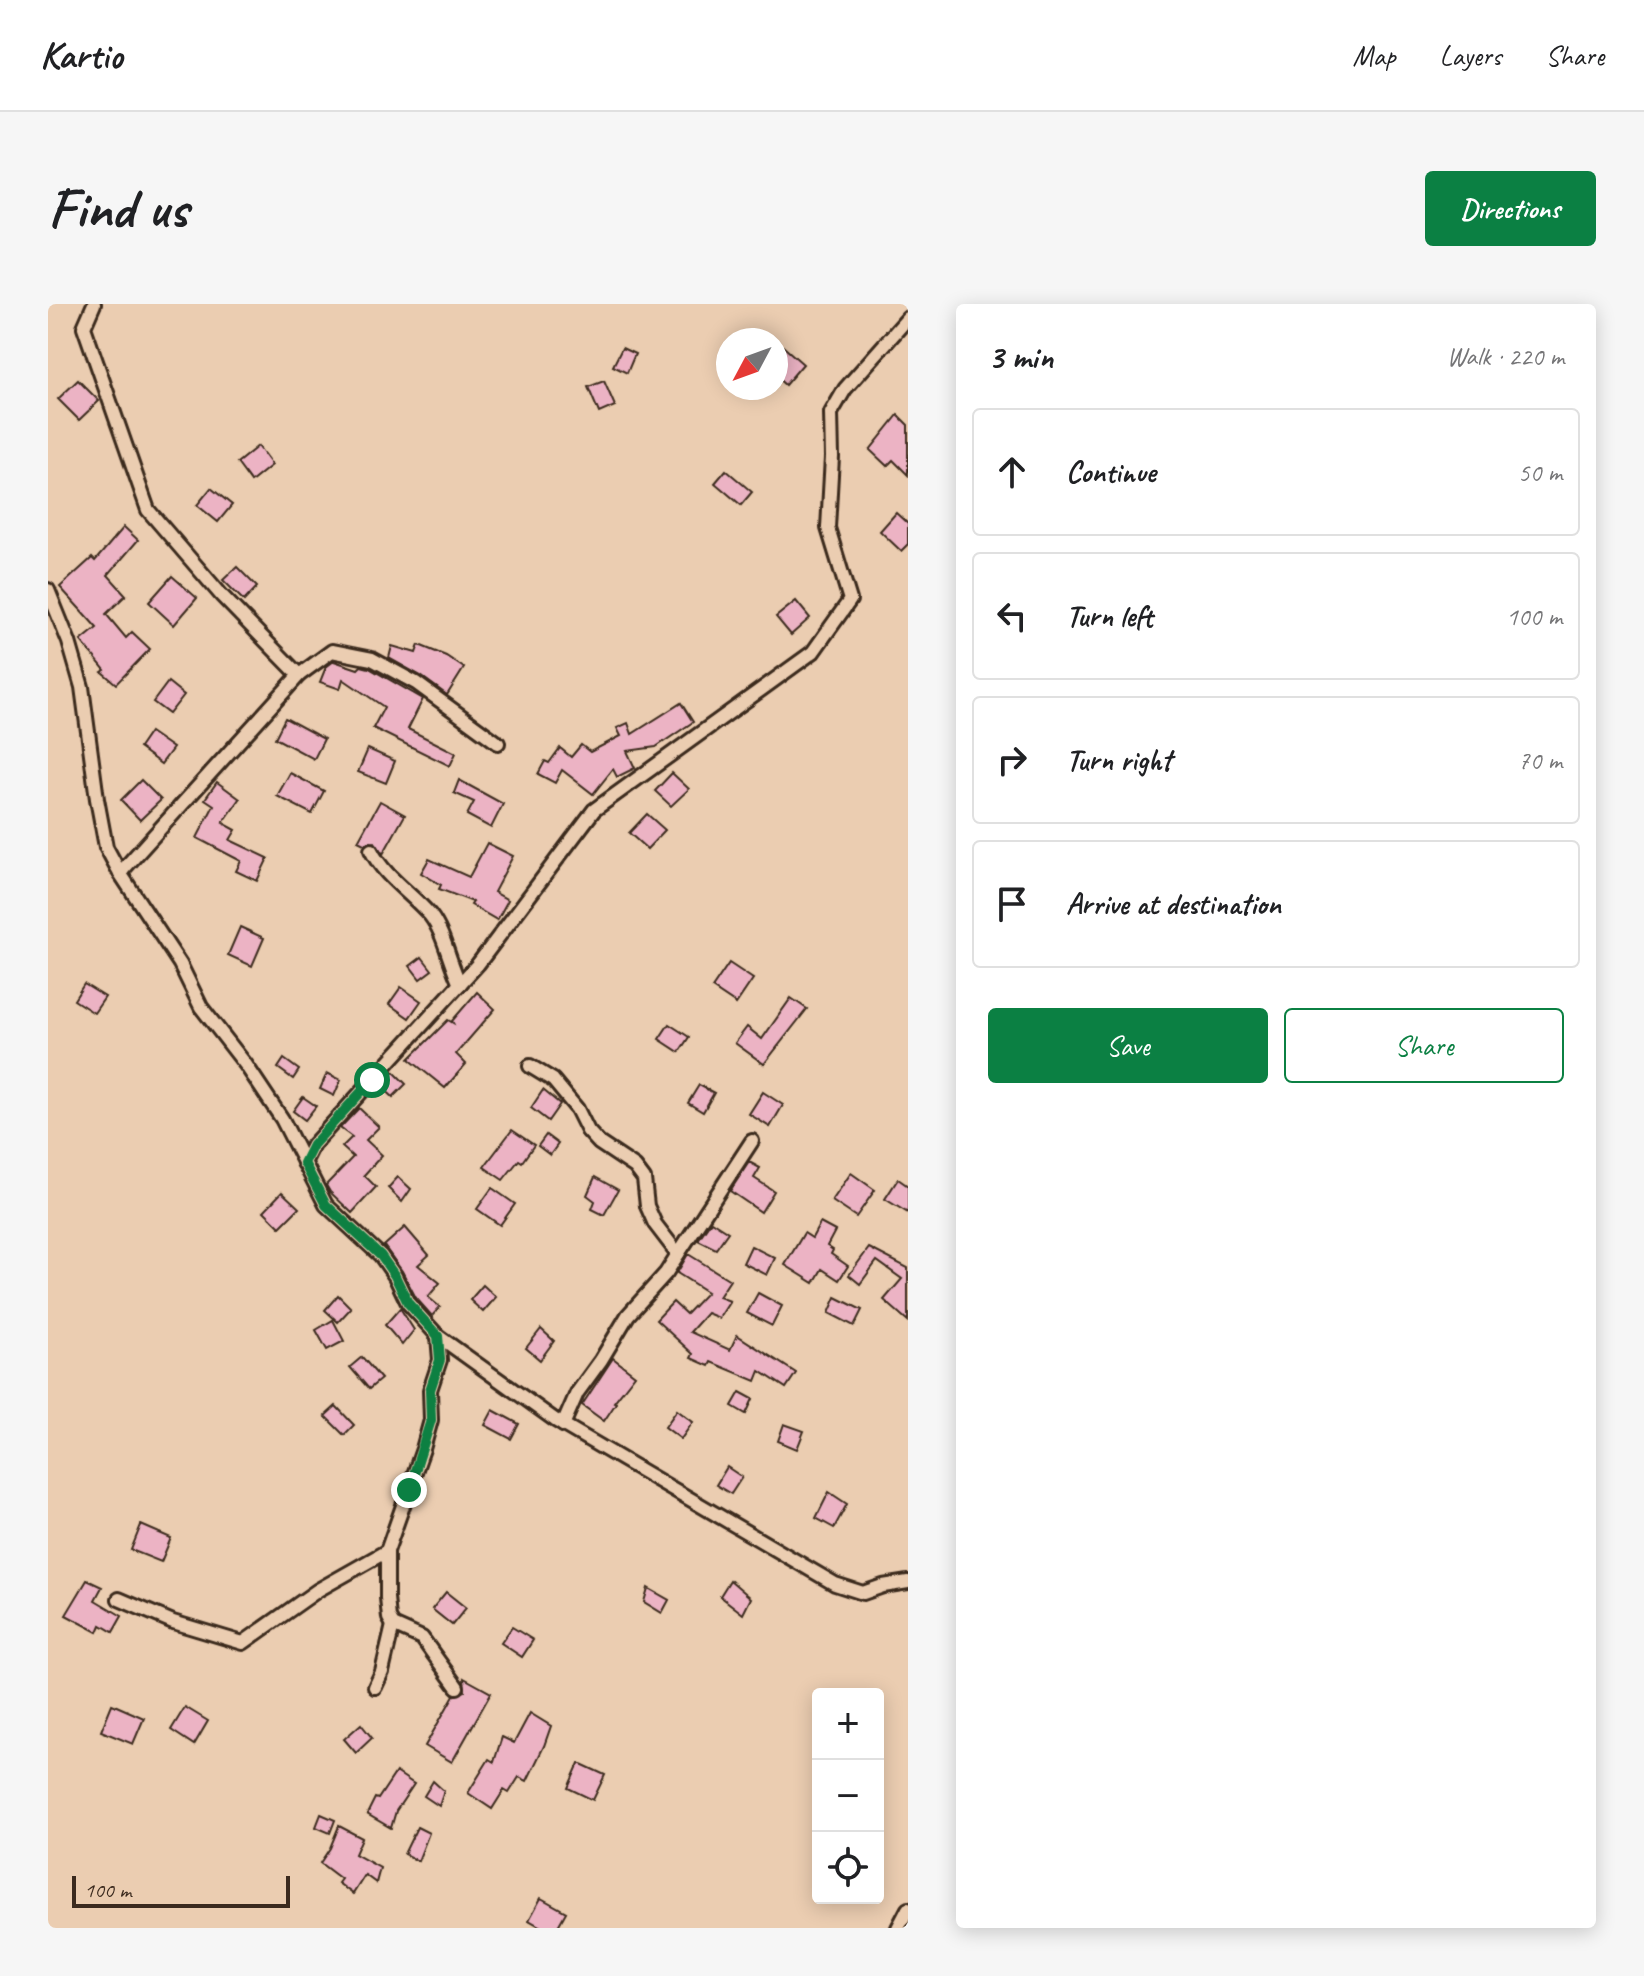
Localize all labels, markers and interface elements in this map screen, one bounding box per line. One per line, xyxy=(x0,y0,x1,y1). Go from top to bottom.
text: Kartio xyxy=(40,32,122,79)
text: Map xyxy=(1353,38,1396,73)
text: Layers xyxy=(1440,38,1501,73)
text: Share xyxy=(1545,38,1604,73)
button: Directions xyxy=(1425,171,1596,246)
text: Find us xyxy=(48,173,188,244)
north arrow xyxy=(716,328,788,400)
text: 3 min xyxy=(988,335,1053,378)
text: Walk · 220 m xyxy=(1447,340,1564,373)
icon: ahead xyxy=(990,450,1034,494)
text: Continue xyxy=(1066,453,1156,491)
text: 50 m xyxy=(1518,456,1562,489)
icon: left xyxy=(990,594,1034,638)
text: Turn left xyxy=(1066,597,1153,635)
text: 100 m xyxy=(1506,600,1562,633)
icon: right xyxy=(990,738,1034,782)
text: Turn right xyxy=(1066,741,1171,779)
text: 70 m xyxy=(1518,744,1562,777)
icon: arrive xyxy=(990,882,1034,926)
text: Arrive at destination xyxy=(1066,885,1281,923)
button: Save xyxy=(988,1008,1268,1083)
button: Share xyxy=(1284,1008,1564,1083)
route start xyxy=(354,1062,390,1098)
route end xyxy=(391,1472,427,1508)
map controls xyxy=(812,1688,884,1904)
button: + xyxy=(812,1688,884,1760)
button: − xyxy=(812,1760,884,1832)
button: locate xyxy=(812,1832,884,1904)
scale bar xyxy=(72,1872,290,1908)
text: 100 m xyxy=(84,1876,131,1904)

